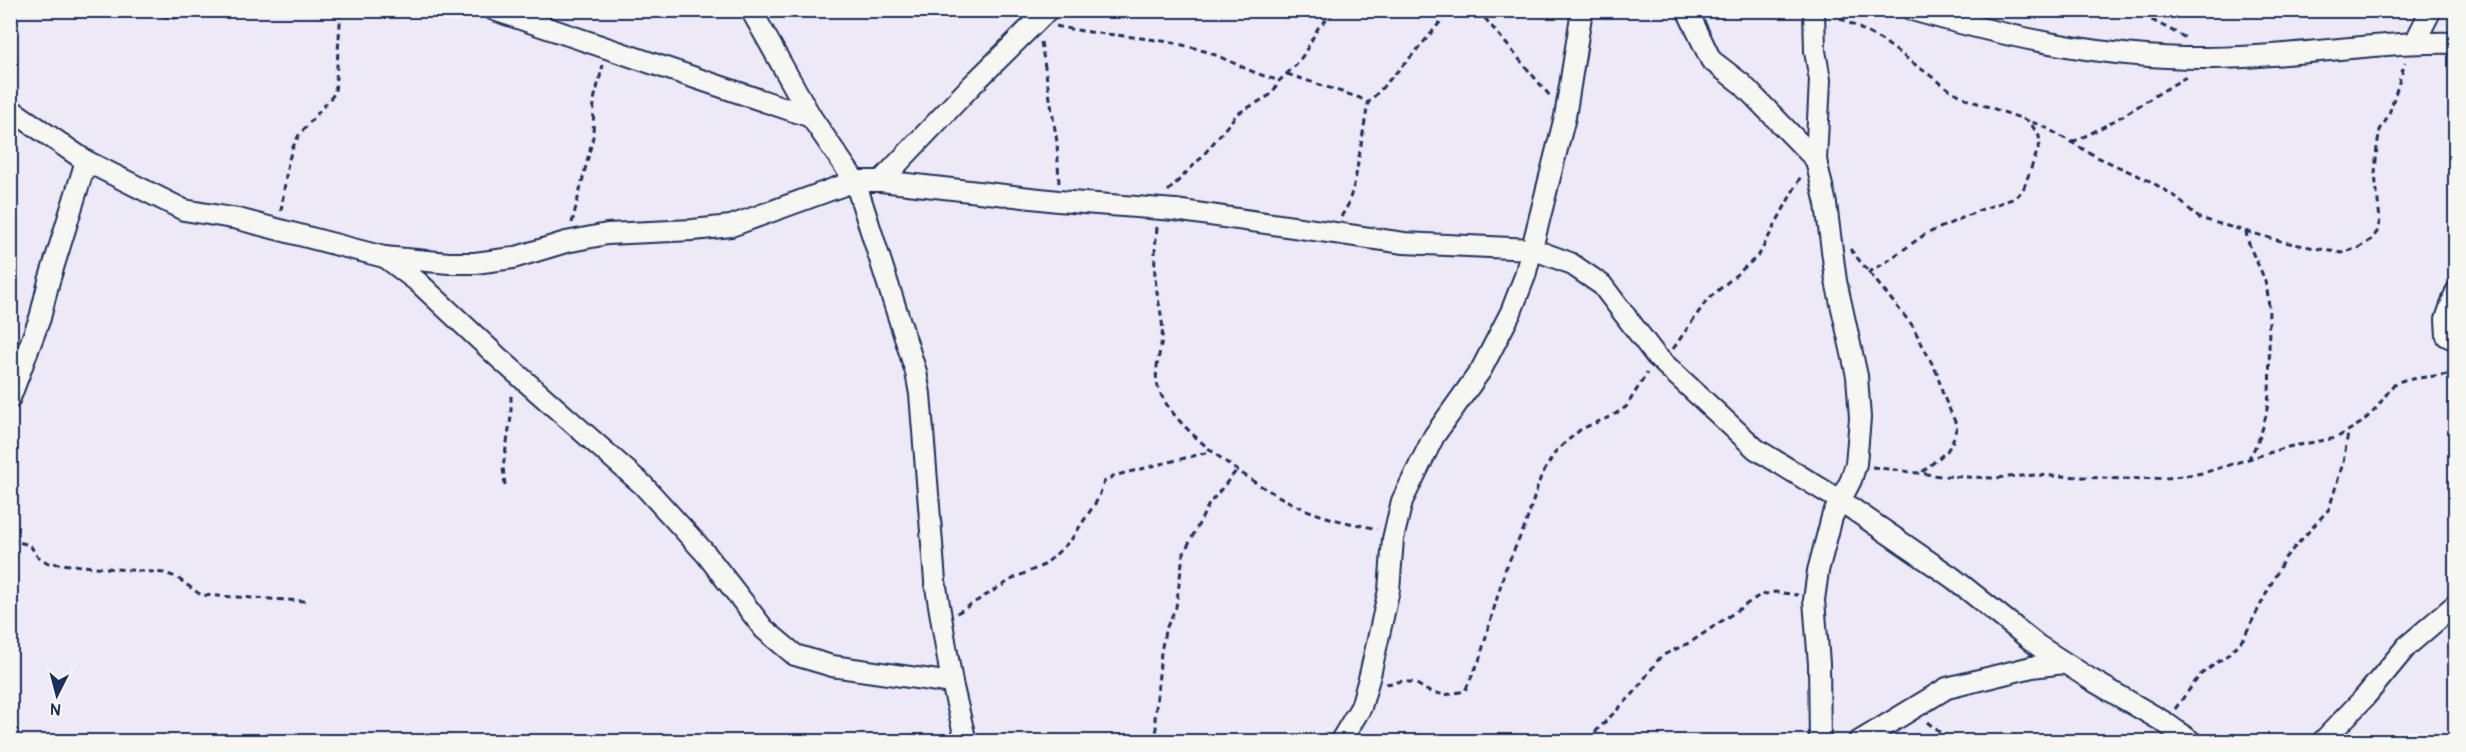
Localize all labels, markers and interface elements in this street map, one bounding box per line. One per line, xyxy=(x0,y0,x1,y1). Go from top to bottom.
north arrow xyxy=(27,665,87,725)
text: N xyxy=(49,698,62,719)

